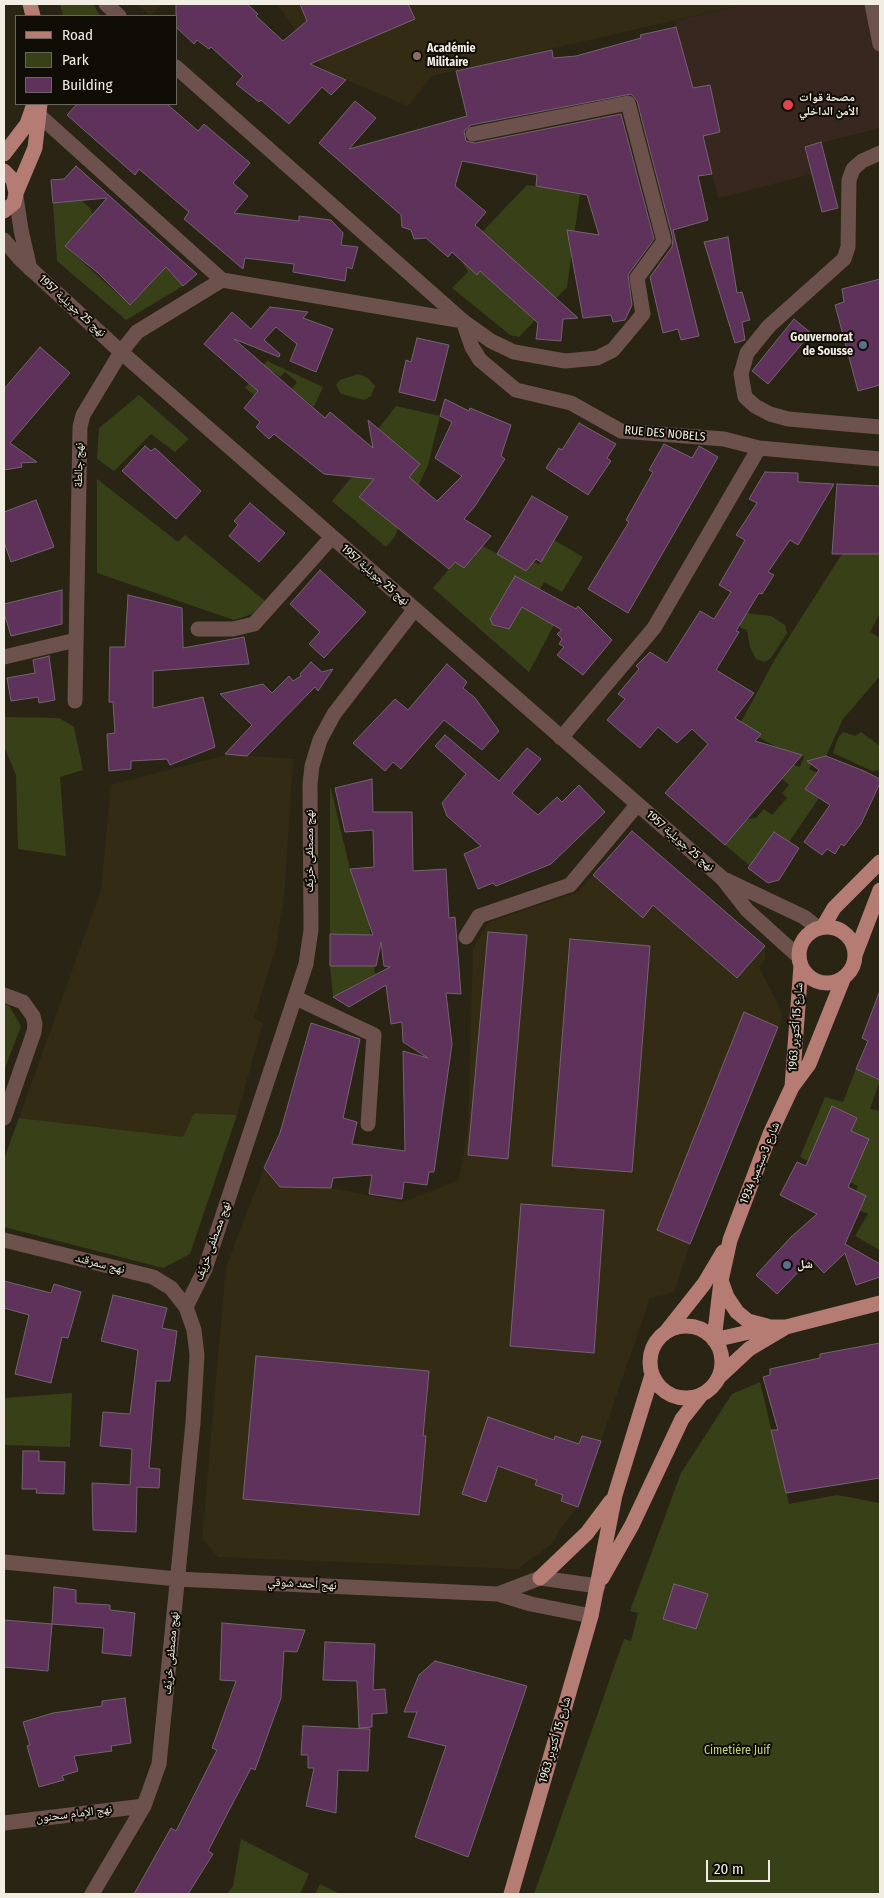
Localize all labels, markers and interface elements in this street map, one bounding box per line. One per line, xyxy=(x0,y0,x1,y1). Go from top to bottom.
legend xyxy=(15,15,178,105)
text: Road xyxy=(62,26,93,44)
place label: Académie Militaire xyxy=(427,42,476,70)
marker: Académie Militaire xyxy=(411,50,423,62)
text: Park xyxy=(62,51,89,69)
text: Building xyxy=(62,76,113,94)
place label: مصحة قوات الأمن الداخلي xyxy=(799,91,859,119)
marker: مصحة قوات الأمن الداخلي xyxy=(781,98,795,112)
street label: نهج 25 جويلية 1957 xyxy=(35,272,109,340)
place label: Gouvernorat de Sousse xyxy=(790,331,853,359)
marker: Gouvernorat de Sousse xyxy=(857,339,869,351)
street label: RUE DES NOBELS xyxy=(624,423,706,445)
street label: نهج جالطة xyxy=(71,442,87,488)
street label: نهج 25 جويلية 1957 xyxy=(338,541,412,609)
street label: نهج 25 جويلية 1957 xyxy=(643,807,717,875)
street label: نهج مصطفى خريّف xyxy=(303,809,317,893)
street label: شارع 15 أكتوبر 1963 xyxy=(786,982,806,1072)
street label: شارع 3 سبتمبر 1934 xyxy=(737,1120,783,1206)
street label: نهج مصطفى خريّف xyxy=(192,1199,234,1283)
street label: نهج سمرقند xyxy=(74,1251,126,1277)
place label: شل xyxy=(797,1258,813,1272)
marker: شل xyxy=(781,1259,793,1271)
street label: نهج أحمد شوقي xyxy=(267,1575,337,1593)
street label: نهج مصطفى خريّف xyxy=(160,1611,182,1695)
street label: شارع 15 أكتوبر 1963 xyxy=(536,1695,574,1785)
park label: Cimetiére Juif xyxy=(704,1744,770,1758)
street label: نهج الإمام سحنون xyxy=(35,1802,113,1826)
scale bar xyxy=(709,1850,773,1882)
text: 20 m xyxy=(714,1860,744,1878)

